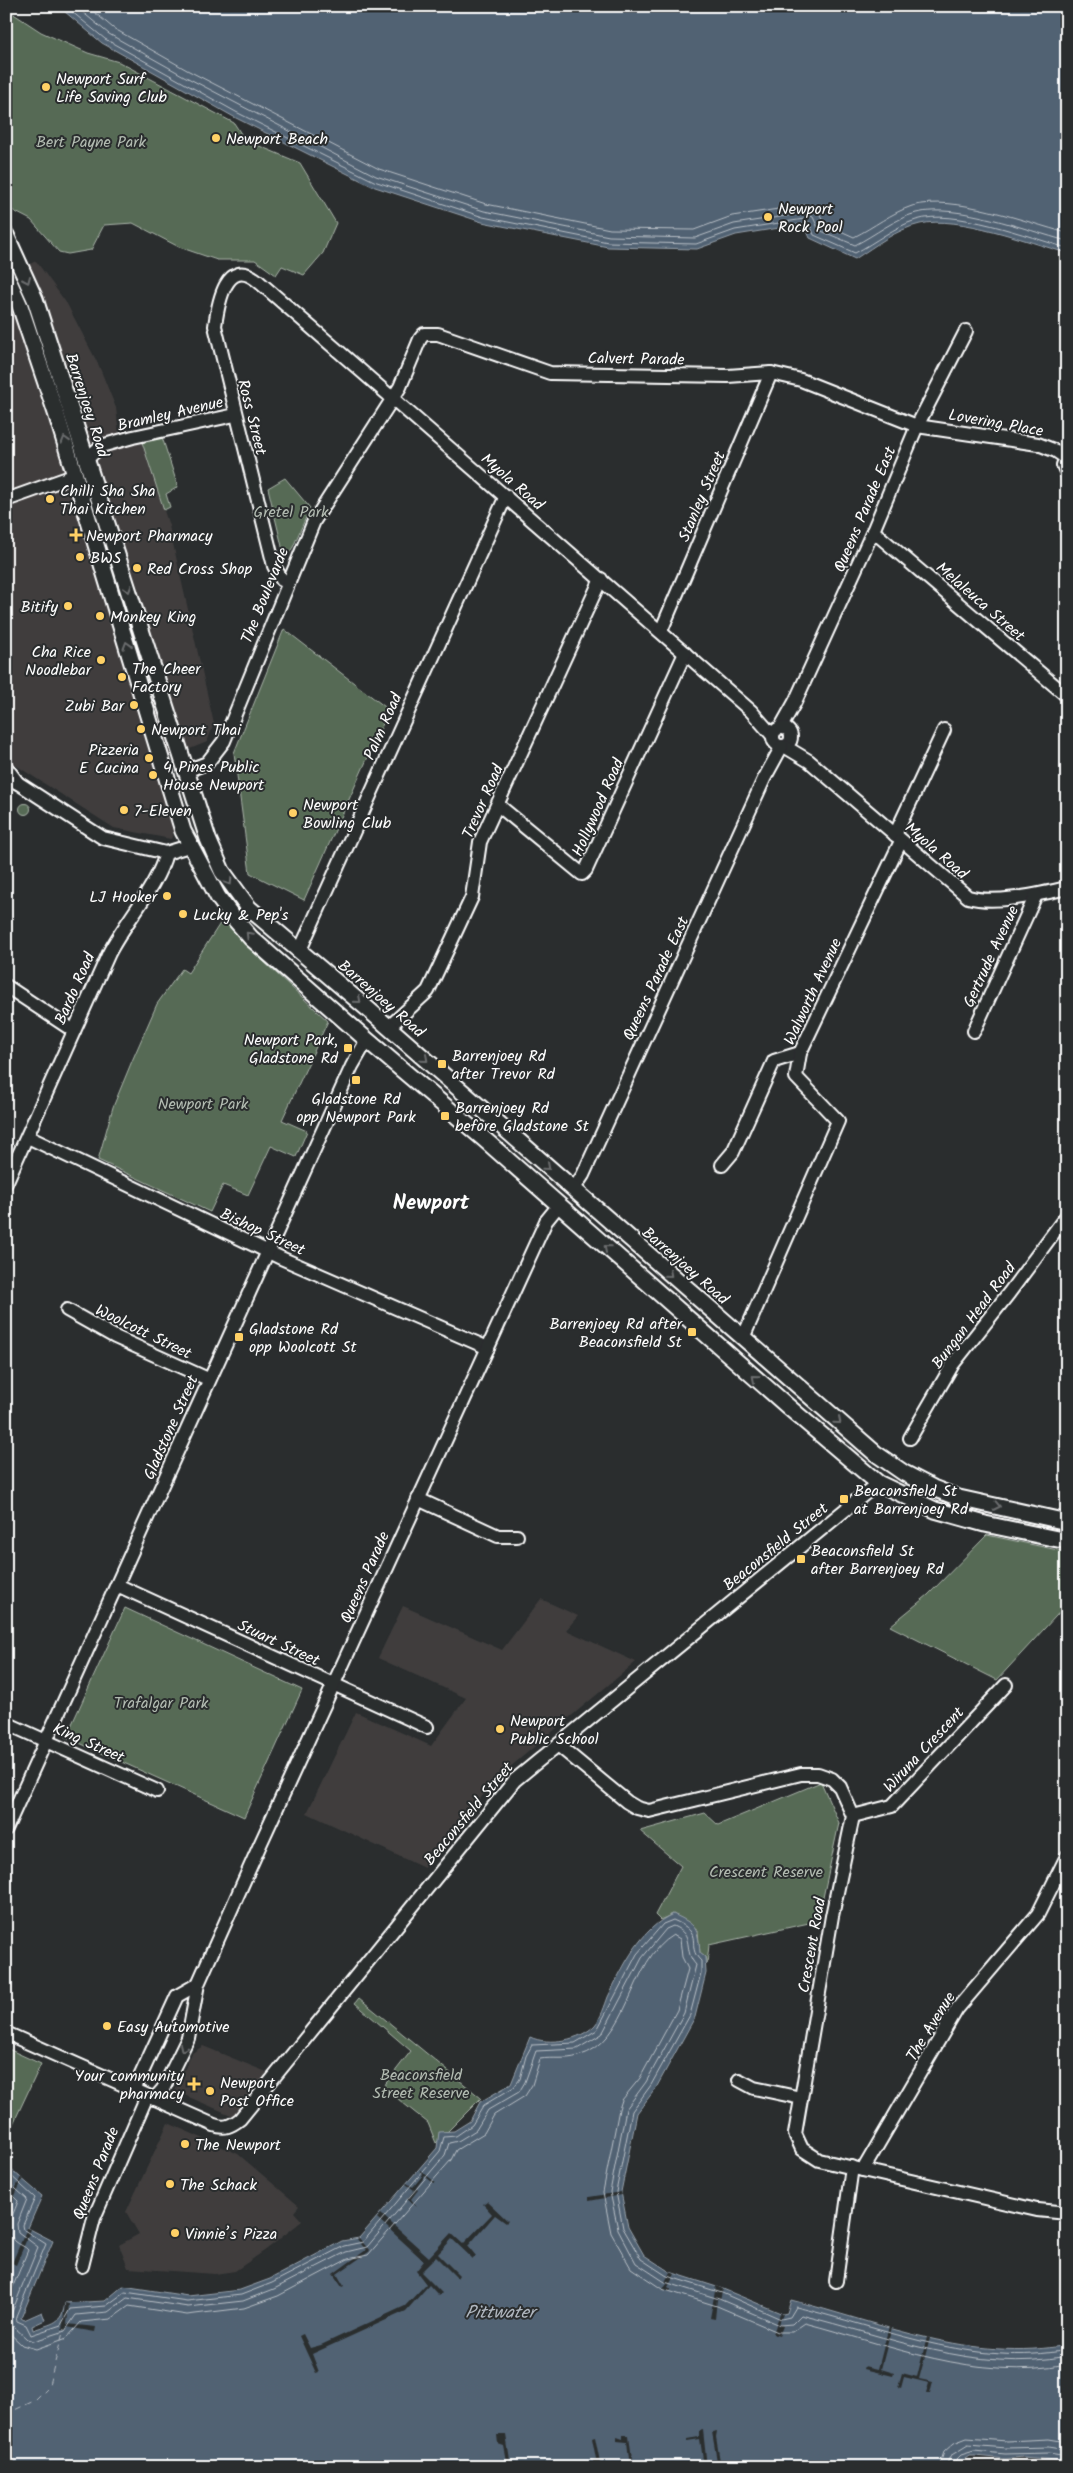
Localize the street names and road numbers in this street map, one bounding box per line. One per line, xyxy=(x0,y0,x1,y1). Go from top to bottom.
street label: Calvert Parade xyxy=(587,346,685,373)
street label: Barrenjoey Road xyxy=(58,350,116,462)
street label: Ross Street xyxy=(230,377,273,459)
street label: Bramley Avenue xyxy=(115,390,226,439)
street label: Lovering Place xyxy=(946,403,1045,444)
street label: Queens Parade East xyxy=(828,442,903,576)
street label: Myola Road xyxy=(475,447,550,518)
street label: Stanley Street xyxy=(672,447,733,546)
street label: The Boulevarde xyxy=(235,544,296,647)
street label: Melaleuca Street xyxy=(930,556,1031,649)
street label: Palm Road xyxy=(357,688,410,764)
street label: Hollywood Road xyxy=(566,754,632,861)
street label: Trevor Road xyxy=(456,760,511,843)
street label: Myola Road xyxy=(899,816,974,887)
street label: Gertrude Avenue xyxy=(957,901,1026,1012)
street label: Queens Parade East xyxy=(617,912,696,1045)
street label: Walworth Avenue xyxy=(778,934,849,1049)
street label: Bardo Road xyxy=(48,948,103,1029)
street label: Barrenjoey Road xyxy=(332,954,431,1045)
street label: Bishop Street xyxy=(216,1202,310,1263)
street label: Barrenjoey Road xyxy=(636,1221,735,1312)
street label: Bungan Head Road xyxy=(926,1256,1023,1375)
street label: Woolcott Street xyxy=(91,1298,197,1367)
street label: Gladstone Street xyxy=(137,1371,206,1484)
street label: Beaconsfield Street xyxy=(718,1496,835,1598)
street label: Queens Parade xyxy=(334,1528,397,1628)
street label: Stuart Street xyxy=(233,1613,324,1674)
street label: Wiruna Crescent xyxy=(878,1701,971,1799)
street label: King Street xyxy=(48,1716,129,1771)
street label: Beaconsfield Street xyxy=(418,1756,521,1871)
street label: Crescent Road xyxy=(792,1895,833,1995)
street label: The Avenue xyxy=(900,1987,963,2066)
street label: Queens Parade xyxy=(66,2123,126,2224)

